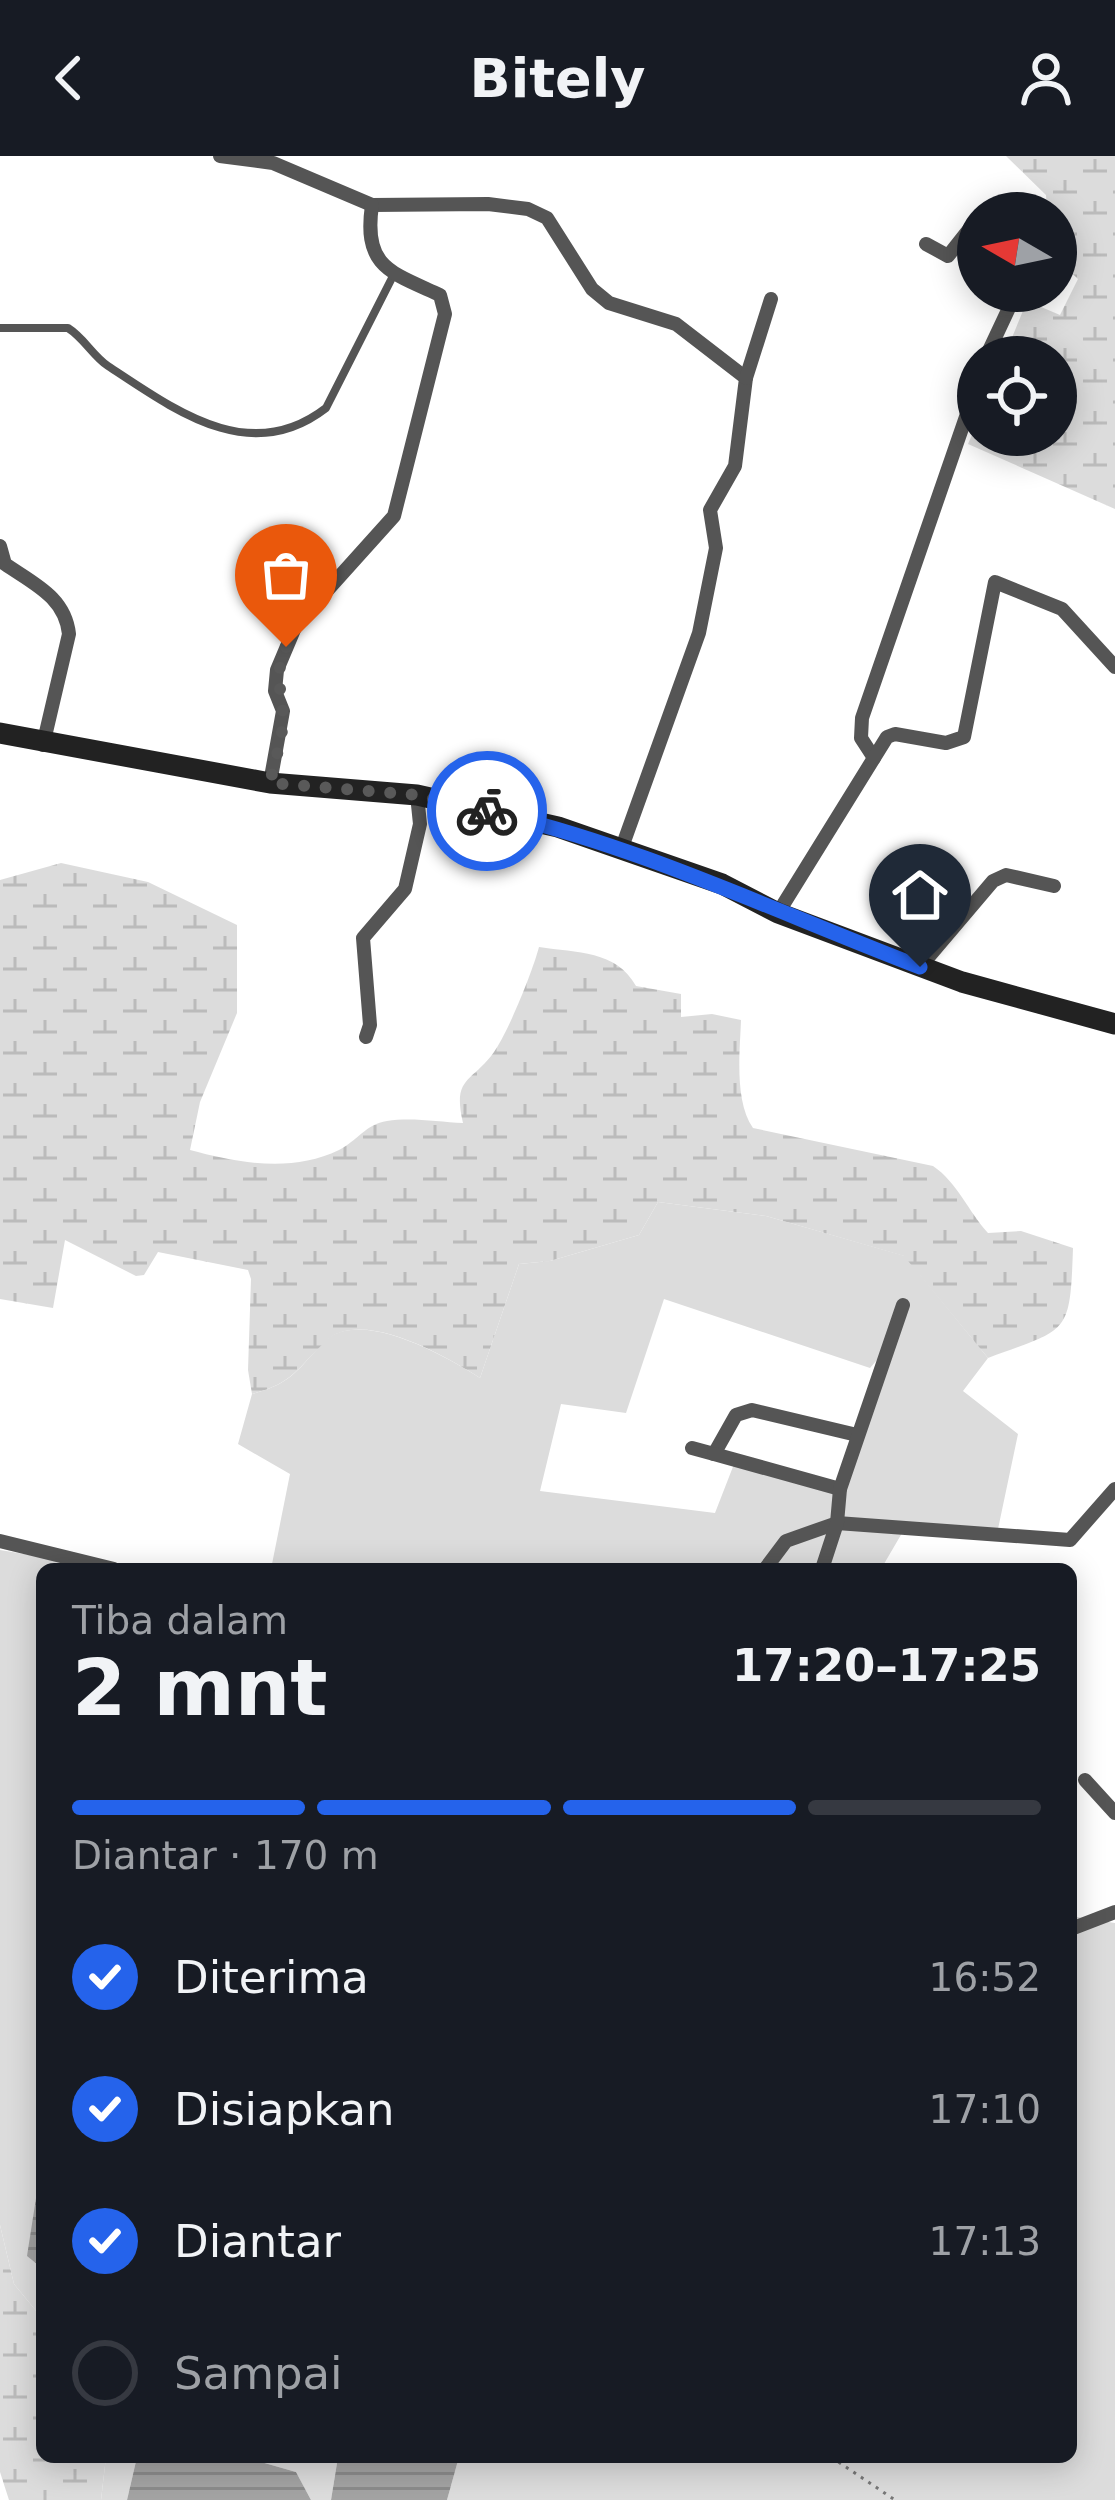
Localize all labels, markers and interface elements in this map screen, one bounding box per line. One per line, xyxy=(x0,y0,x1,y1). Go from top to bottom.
icon: back xyxy=(36,45,102,111)
icon: person xyxy=(1013,45,1079,111)
text: Bitely xyxy=(470,47,645,110)
north arrow xyxy=(957,192,1077,312)
map controls xyxy=(957,192,1077,456)
button: locate xyxy=(957,336,1077,456)
pin xyxy=(235,524,337,647)
icon: bag xyxy=(253,542,319,608)
courier xyxy=(427,751,547,871)
icon: bike xyxy=(454,778,520,844)
pin xyxy=(869,844,971,967)
icon: home xyxy=(887,862,953,928)
text: Tiba dalam xyxy=(72,1598,288,1643)
text: 17:20–17:25 xyxy=(732,1639,1041,1692)
text: 2 mnt xyxy=(72,1643,328,1733)
text: Diantar · 170 m xyxy=(72,1833,379,1878)
icon: check xyxy=(72,1944,138,2010)
text: Diterima xyxy=(174,1951,369,2004)
text: 16:52 xyxy=(929,1955,1041,2000)
icon: check xyxy=(72,2076,138,2142)
text: Disiapkan xyxy=(174,2083,395,2136)
text: 17:10 xyxy=(929,2087,1041,2132)
icon: check xyxy=(72,2208,138,2274)
text: Diantar xyxy=(174,2215,341,2268)
text: 17:13 xyxy=(929,2219,1041,2264)
text: Sampai xyxy=(174,2347,343,2400)

